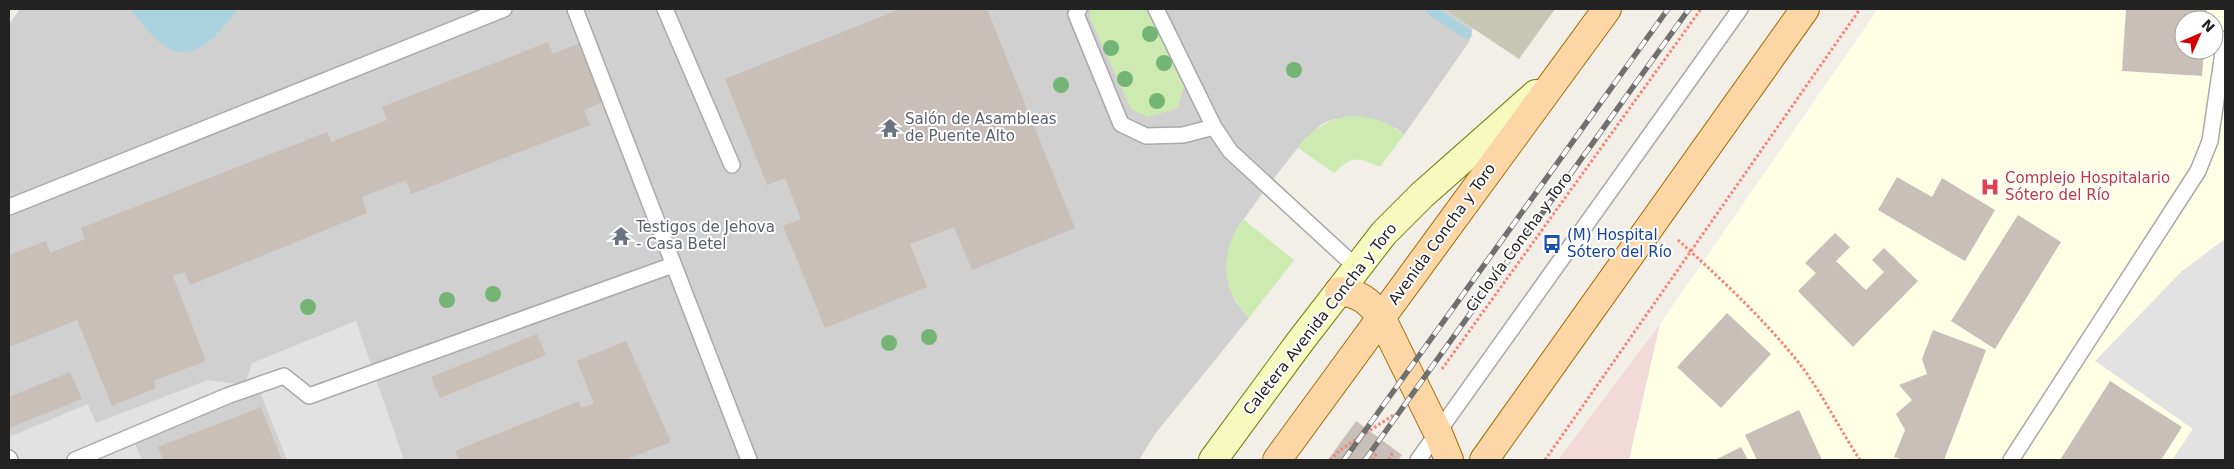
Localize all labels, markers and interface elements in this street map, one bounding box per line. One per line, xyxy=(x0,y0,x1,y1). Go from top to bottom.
north arrow xyxy=(2174,10,2224,60)
text: N xyxy=(2198,16,2218,36)
place label: Salón de Asambleas de Puente Alto xyxy=(905,110,1057,145)
temple icon: Salón de Asambleas de Puente Alto xyxy=(879,117,901,139)
street label: Avenida Concha y Toro xyxy=(1385,160,1499,308)
street label: Ciclovía Concha y Toro xyxy=(1462,169,1576,315)
place label: Complejo Hospitalario Sótero del Río xyxy=(2005,169,2170,204)
hospital icon: Complejo Hospitalario Sótero del Río xyxy=(1979,176,2001,198)
place label: Testigos de Jehova - Casa Betel xyxy=(635,218,775,253)
street label: Caletera Avenida Concha y Toro xyxy=(1240,220,1400,418)
temple icon: Testigos de Jehova - Casa Betel xyxy=(610,225,632,247)
place label: (M) Hospital Sótero del Río xyxy=(1567,226,1672,261)
bus stop icon: (M) Hospital Sótero del Río xyxy=(1541,233,1563,255)

